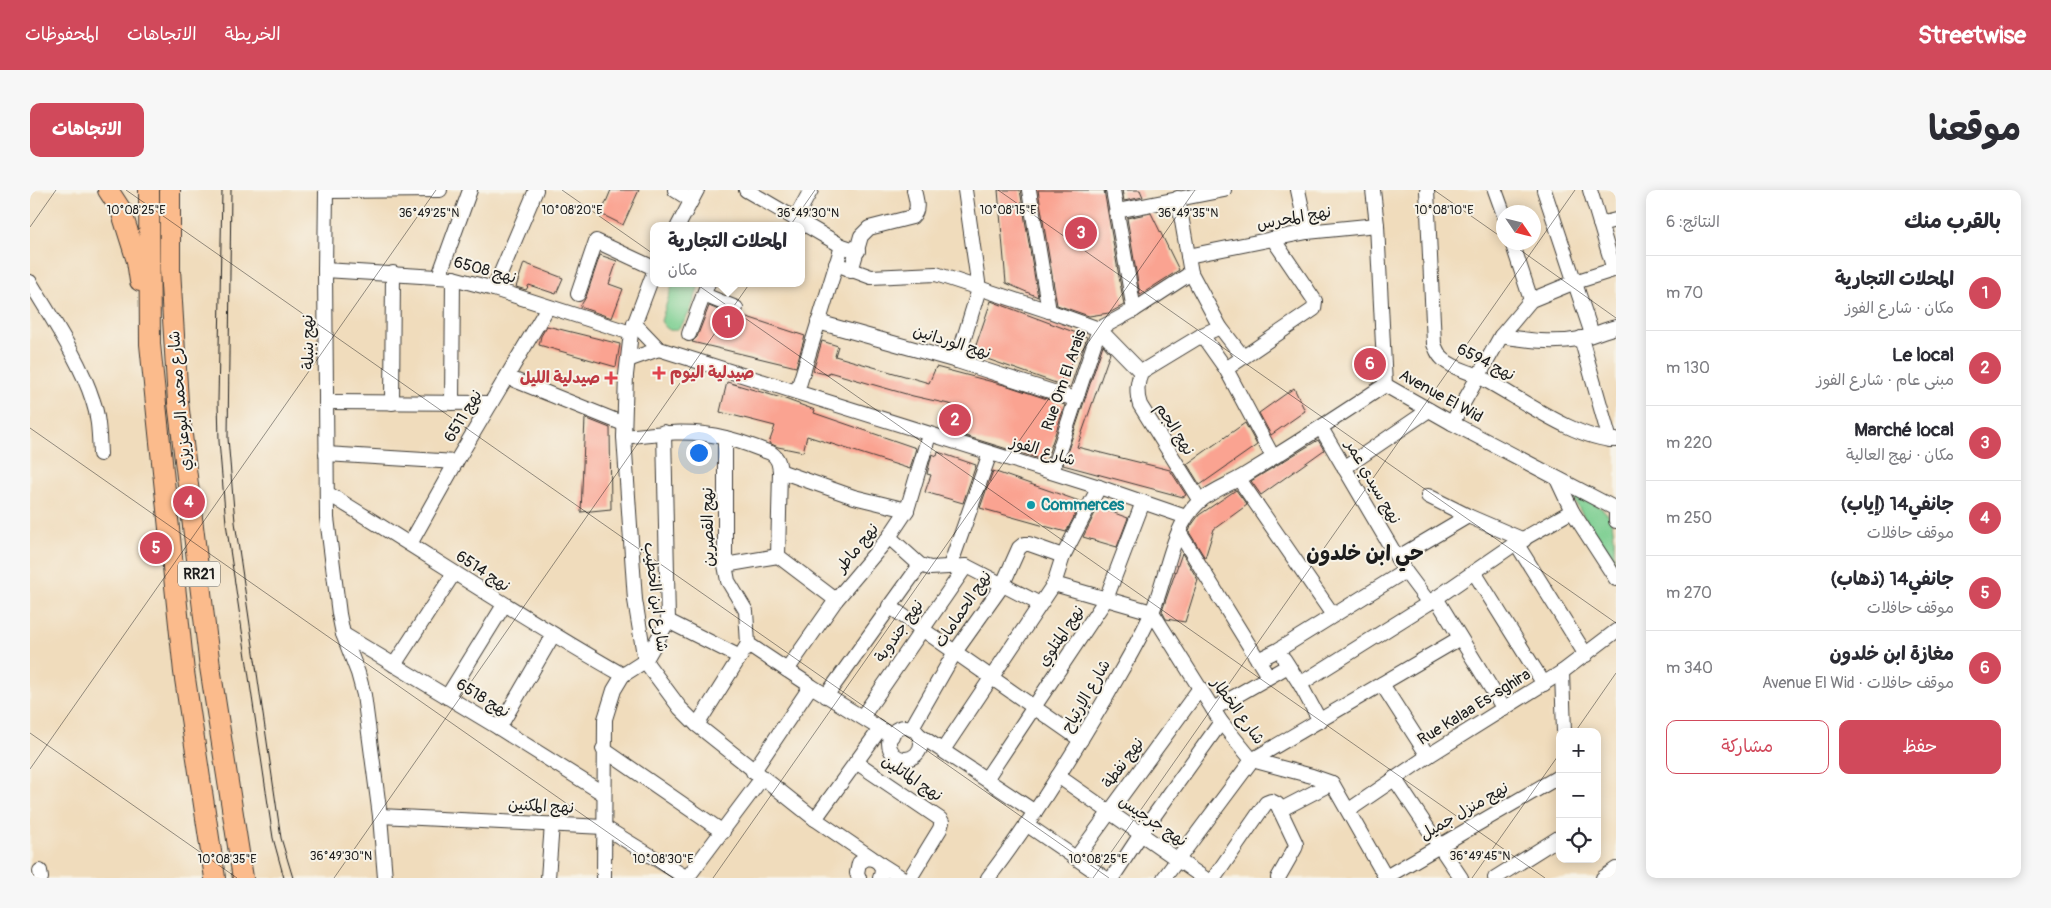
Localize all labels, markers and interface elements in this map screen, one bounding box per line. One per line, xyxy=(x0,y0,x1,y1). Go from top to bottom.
text: Streetwise xyxy=(1918,21,2026,50)
text: المحفوظات xyxy=(25,23,99,46)
text: الاتجاهات xyxy=(127,23,197,46)
text: الخريطة xyxy=(225,23,281,46)
button: الاتجاهات xyxy=(30,103,144,157)
text: موقعنا xyxy=(1928,107,2021,151)
street label: نهج المحرس xyxy=(1255,202,1333,234)
text: 10°08'25"E xyxy=(106,203,166,218)
text: 10°08'20"E xyxy=(542,203,602,218)
text: 10°08'15"E xyxy=(979,203,1037,218)
text: 10°08'10"E xyxy=(1415,203,1473,218)
north arrow xyxy=(1496,205,1541,250)
text: 36°49'25"N xyxy=(399,206,459,221)
text: 36°49'30"N xyxy=(777,206,839,221)
text: 36°49'35"N xyxy=(1158,206,1218,221)
text: بالقرب منك xyxy=(1904,208,2001,235)
text: النتائج: 6 xyxy=(1666,212,1720,232)
pin: 3 xyxy=(1065,214,1097,252)
popup xyxy=(650,222,805,287)
text: المحلات التجارية xyxy=(668,229,787,253)
street label: نهج 6508 xyxy=(451,252,519,288)
text: مكان xyxy=(668,260,698,280)
text: المحلات التجارية xyxy=(1835,267,1954,291)
text: 70 m xyxy=(1666,283,1703,303)
text: 1 xyxy=(1982,283,1988,303)
text: مكان · شارع الفوز xyxy=(1845,298,1954,318)
pin: 1 xyxy=(712,303,744,341)
street label: نهج بنبلة xyxy=(298,314,318,370)
street label: نهج الوردانين xyxy=(911,321,993,363)
street label: Rue Om El Arais xyxy=(1037,327,1091,433)
street label: شارع محمد البوعزيزي xyxy=(164,330,197,472)
street label: نهج 6594 xyxy=(1453,339,1519,385)
text: Le local xyxy=(1892,343,1954,367)
pin: 6 xyxy=(1354,345,1386,383)
text: 130 m xyxy=(1666,358,1710,378)
text: 2 xyxy=(1981,358,1989,378)
place label: صيدلية اليوم xyxy=(670,363,755,385)
street label: Avenue El Wid xyxy=(1396,365,1486,427)
marker: صيدلية اليوم xyxy=(652,366,666,380)
place label: صيدلية الليل xyxy=(520,368,600,388)
text: مبنى عام · شارع الفوز xyxy=(1817,370,1954,390)
marker: صيدلية الليل xyxy=(604,371,618,385)
street label: نهج 6511 xyxy=(440,386,486,446)
street label: نهج الجم xyxy=(1149,399,1199,460)
pin: 2 xyxy=(939,401,971,439)
text: Marché local xyxy=(1854,418,1954,442)
street label: شارع الفوز xyxy=(1006,431,1078,471)
text: 220 m xyxy=(1666,433,1713,453)
text: 3 xyxy=(1981,433,1989,453)
street label: نهج سيدي عمر xyxy=(1339,435,1405,528)
your location xyxy=(686,440,712,466)
text: مكان · نهج العالية xyxy=(1846,445,1954,465)
pin: 4 xyxy=(173,483,205,521)
street label: نهج القصرين xyxy=(697,487,719,567)
text: جانفي14 (إياب) xyxy=(1840,492,1954,516)
place label: Commerces xyxy=(1041,495,1125,515)
marker: Commerces xyxy=(1025,499,1037,511)
text: 250 m xyxy=(1666,508,1712,528)
text: 4 xyxy=(1980,508,1990,528)
street label: نهج ماطر xyxy=(830,519,883,578)
text: موقف حافلات xyxy=(1867,523,1954,543)
pin: 5 xyxy=(140,529,172,567)
district label: حي ابن خلدون xyxy=(1306,540,1424,572)
street label: شارع ابن الخطيب xyxy=(638,541,673,653)
street label: نهج 6514 xyxy=(452,546,514,596)
road number: RR21 xyxy=(178,562,220,586)
street label: نهج الحمامات xyxy=(930,567,996,651)
text: جانفي14 (ذهاب) xyxy=(1830,567,1954,591)
text: 270 m xyxy=(1666,583,1712,603)
text: 5 xyxy=(1981,583,1989,603)
street label: نهج جندوبة xyxy=(870,596,928,666)
text: موقف حافلات xyxy=(1867,598,1954,618)
street label: نهج المتلوي xyxy=(1033,602,1089,671)
text: مغازة ابن خلدون xyxy=(1829,642,1954,666)
street label: شارع الإرتياح xyxy=(1057,656,1116,737)
text: 340 m xyxy=(1666,658,1713,678)
text: 6 xyxy=(1980,658,1990,678)
street label: Rue Kalaa Es-sghira xyxy=(1414,664,1534,750)
street label: شارع الخطار xyxy=(1205,672,1269,749)
text: موقف حافلات · Avenue El Wid xyxy=(1762,673,1954,693)
street label: نهج 6518 xyxy=(452,674,514,722)
button: مشاركة xyxy=(1666,720,1829,774)
button: حفظ xyxy=(1839,720,2001,774)
map controls xyxy=(1556,728,1601,863)
button: + xyxy=(1556,728,1601,773)
street label: نهج نفطة xyxy=(1098,734,1148,792)
street label: نهج الماتلين xyxy=(878,750,946,806)
button: − xyxy=(1556,773,1601,818)
street label: نهج منزل جميل xyxy=(1416,777,1512,845)
street label: نهج جرجيس xyxy=(1115,791,1191,851)
street label: نهج المكنين xyxy=(507,794,575,818)
button: locate xyxy=(1556,818,1601,863)
text: 36°49'30"N xyxy=(310,849,372,864)
text: 36°49'45"N xyxy=(1450,849,1510,864)
text: 10°08'35"E xyxy=(197,852,257,867)
text: 10°08'30"E xyxy=(633,852,693,867)
text: 10°08'25"E xyxy=(1068,852,1128,867)

